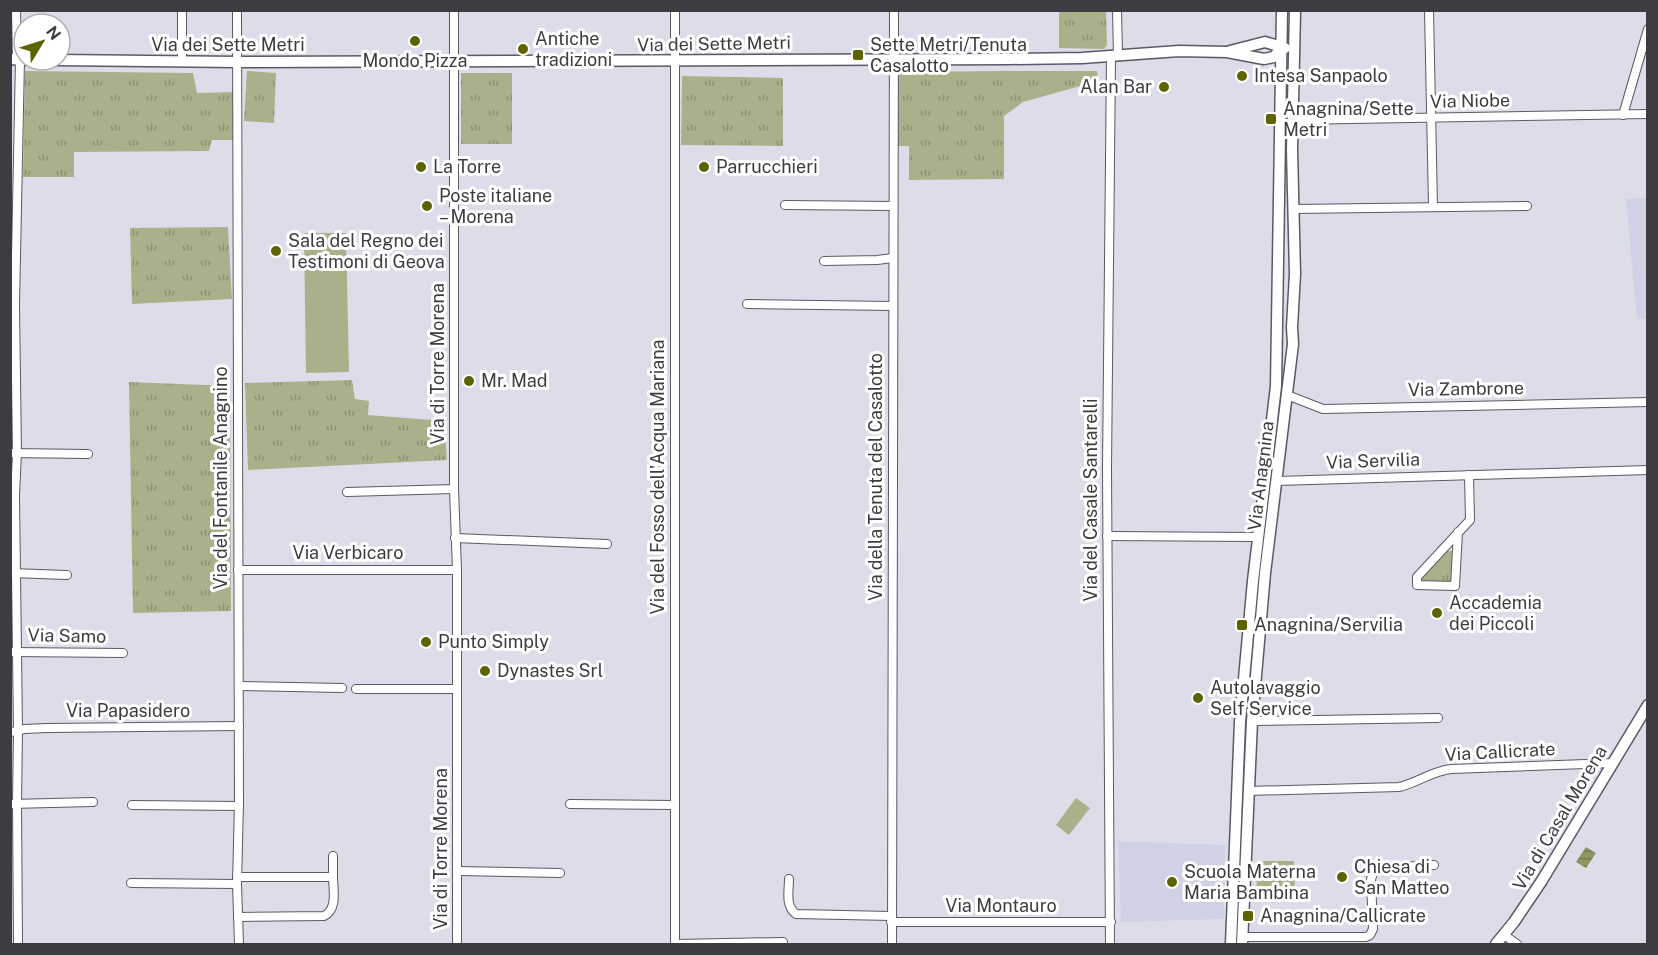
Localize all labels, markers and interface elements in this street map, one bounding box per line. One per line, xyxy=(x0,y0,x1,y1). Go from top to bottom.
north arrow xyxy=(12,12,72,72)
text: N xyxy=(42,22,65,44)
place label: Antiche tradizioni xyxy=(535,28,612,70)
street label: Via dei Sette Metri xyxy=(637,32,791,55)
street label: Via dei Sette Metri xyxy=(151,34,305,55)
marker: Mondo Pizza xyxy=(408,34,422,48)
place label: Sette Metri/Tenuta Casalotto xyxy=(870,34,1027,76)
marker: Antiche tradizioni xyxy=(516,42,530,56)
marker: Sette Metri/Tenuta Casalotto xyxy=(851,48,865,62)
place label: Mondo Pizza xyxy=(363,50,468,71)
place label: Intesa Sanpaolo xyxy=(1254,65,1388,86)
marker: Intesa Sanpaolo xyxy=(1235,69,1249,83)
place label: Alan Bar xyxy=(1080,76,1152,97)
marker: Alan Bar xyxy=(1157,80,1171,94)
street label: Via Niobe xyxy=(1430,89,1510,112)
place label: Anagnina/Sette Metri xyxy=(1283,98,1414,140)
marker: Anagnina/Sette Metri xyxy=(1264,112,1278,126)
place label: La Torre xyxy=(433,156,501,177)
place label: Parrucchieri xyxy=(716,156,818,177)
marker: La Torre xyxy=(414,160,428,174)
marker: Parrucchieri xyxy=(697,160,711,174)
place label: Poste italiane – Morena xyxy=(439,185,552,227)
marker: Poste italiane – Morena xyxy=(420,199,434,213)
place label: Sala del Regno dei Testimoni di Geova xyxy=(288,230,445,272)
marker: Sala del Regno dei Testimoni di Geova xyxy=(269,244,283,258)
street label: Via di Torre Morena xyxy=(427,283,448,445)
street label: Via del Fosso dell'Acqua Mariana xyxy=(647,340,668,614)
street label: Via della Tenuta del Casalotto xyxy=(865,353,886,601)
street label: Via del Fontanile Anagnino xyxy=(210,366,231,590)
place label: Mr. Mad xyxy=(481,370,548,391)
marker: Mr. Mad xyxy=(462,374,476,388)
street label: Via Zambrone xyxy=(1408,377,1524,400)
street label: Via del Casale Santarelli xyxy=(1080,398,1101,602)
street label: Via Anagnina xyxy=(1243,420,1278,532)
street label: Via Servilia xyxy=(1326,448,1420,473)
street label: Via Verbicaro xyxy=(293,542,403,563)
place label: Accademia dei Piccoli xyxy=(1449,592,1542,634)
marker: Accademia dei Piccoli xyxy=(1430,606,1444,620)
place label: Anagnina/Servilia xyxy=(1254,614,1403,635)
marker: Anagnina/Servilia xyxy=(1235,618,1249,632)
street label: Via Samo xyxy=(28,624,106,647)
place label: Punto Simply xyxy=(438,631,549,652)
marker: Punto Simply xyxy=(419,635,433,649)
place label: Dynastes Srl xyxy=(497,660,603,681)
marker: Dynastes Srl xyxy=(478,664,492,678)
place label: Autolavaggio Self Service xyxy=(1210,677,1321,719)
marker: Autolavaggio Self Service xyxy=(1191,691,1205,705)
street label: Via Papasidero xyxy=(66,700,190,721)
street label: Via Callicrate xyxy=(1444,738,1556,765)
street label: Via di Casal Morena xyxy=(1508,742,1611,894)
street label: Via di Torre Morena xyxy=(430,768,451,930)
place label: Chiesa di San Matteo xyxy=(1354,856,1449,898)
place label: Scuola Materna Maria Bambina xyxy=(1184,861,1316,903)
marker: Chiesa di San Matteo xyxy=(1335,870,1349,884)
marker: Scuola Materna Maria Bambina xyxy=(1165,875,1179,889)
street label: Via Montauro xyxy=(945,895,1057,916)
place label: Anagnina/Callicrate xyxy=(1260,905,1426,926)
marker: Anagnina/Callicrate xyxy=(1241,909,1255,923)

